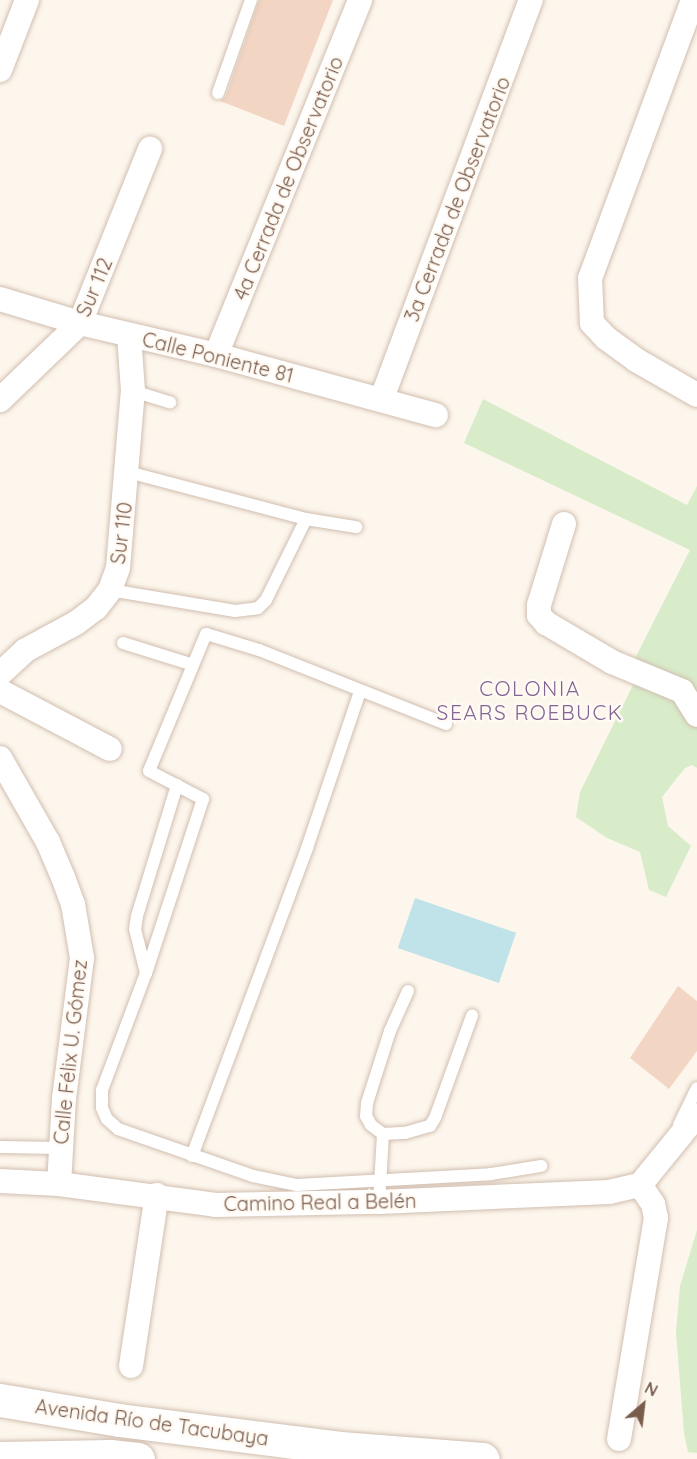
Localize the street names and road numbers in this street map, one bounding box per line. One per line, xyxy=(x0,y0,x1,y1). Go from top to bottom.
street label: 4a Cerrada de Observatorio xyxy=(228,53,348,303)
street label: 3a Cerrada de Observatorio xyxy=(399,73,515,325)
street label: Sur 112 xyxy=(71,254,117,320)
street label: Calle Poniente 81 xyxy=(140,327,296,387)
street label: Sur 110 xyxy=(105,501,137,565)
street label: Calle Félix U. Gómez xyxy=(48,958,92,1146)
street label: Camino Real a Belén xyxy=(223,1188,417,1216)
street label: Avenida Río de Tacubaya xyxy=(34,1394,270,1450)

